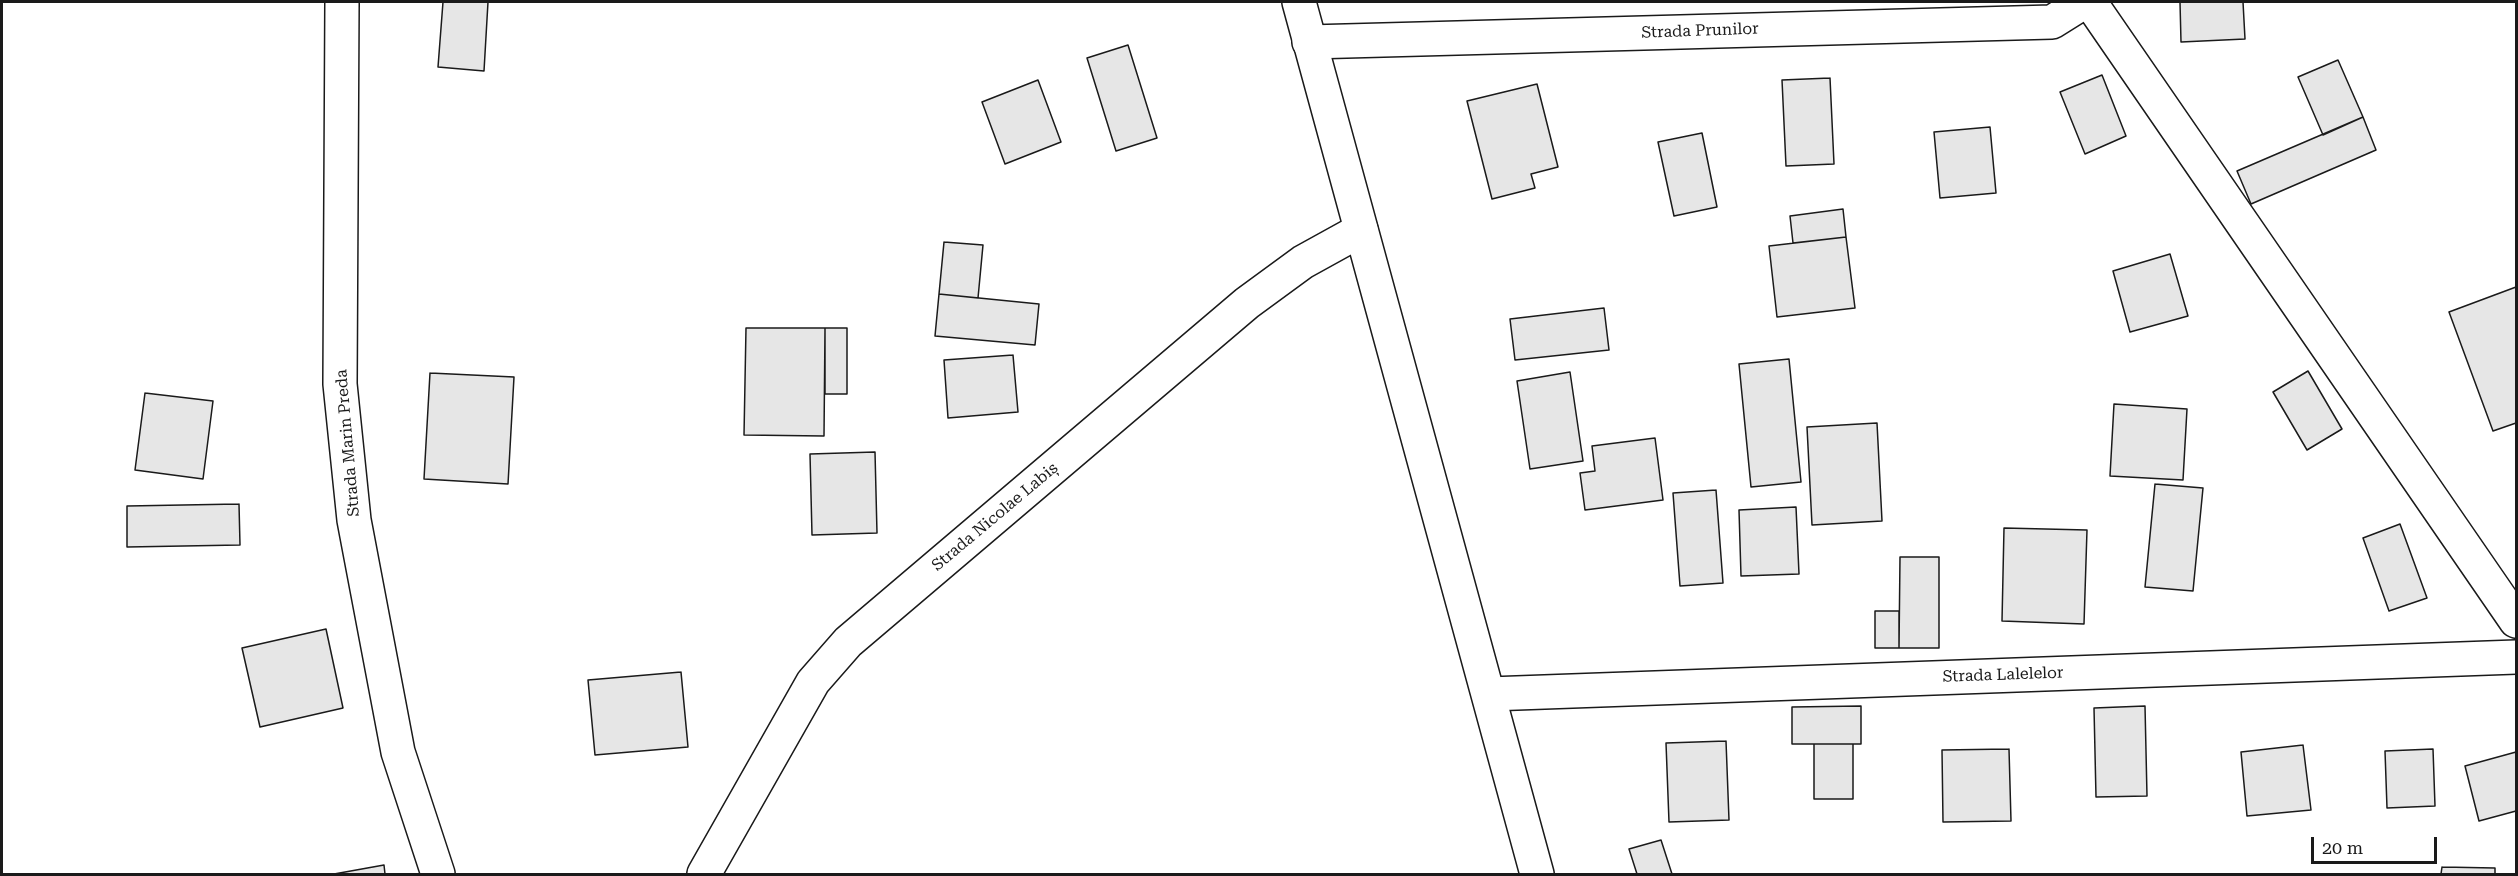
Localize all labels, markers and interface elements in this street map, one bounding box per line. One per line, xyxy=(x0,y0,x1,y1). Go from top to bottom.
street label: Strada Prunilor xyxy=(1641,19,1759,43)
street label: Strada Marin Preda xyxy=(332,368,364,518)
street label: Strada Nicolae Labiș xyxy=(928,459,1062,575)
street label: Strada Lalelelor xyxy=(1942,663,2064,687)
scale bar xyxy=(2314,825,2440,863)
text: 20 m xyxy=(2322,837,2363,858)

